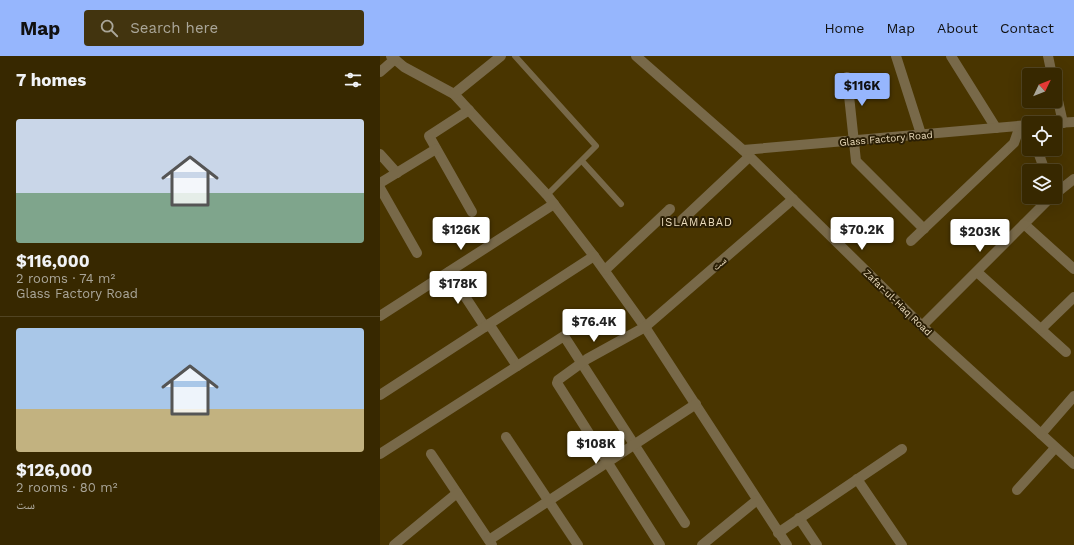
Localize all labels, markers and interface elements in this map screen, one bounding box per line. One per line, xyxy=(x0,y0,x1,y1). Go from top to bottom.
search box xyxy=(84,10,364,46)
text: Map xyxy=(20,17,60,40)
icon: search xyxy=(98,17,120,39)
text: Search here xyxy=(130,19,218,37)
text: Home xyxy=(824,20,864,36)
text: Map xyxy=(886,20,915,36)
text: About xyxy=(937,20,978,36)
text: Contact xyxy=(1000,20,1054,36)
north arrow xyxy=(1022,68,1062,108)
map controls xyxy=(1022,68,1062,204)
icon: filters xyxy=(342,69,364,91)
text: 7 homes xyxy=(16,70,86,90)
pin: $116K xyxy=(834,73,890,107)
text: $116K xyxy=(844,78,880,93)
button: locate xyxy=(1022,116,1062,156)
street label: Glass Factory Road xyxy=(839,129,933,148)
icon: home xyxy=(154,145,226,217)
button: layers xyxy=(1022,164,1062,204)
district label: ISLAMABAD xyxy=(661,216,733,229)
pin: $126K xyxy=(433,217,489,251)
pin: $70.2K xyxy=(829,217,895,251)
pin: $203K xyxy=(952,219,1008,253)
text: $126K xyxy=(442,222,480,237)
text: $70.2K xyxy=(840,222,884,237)
text: $203K xyxy=(959,224,1001,239)
text: $116,000 xyxy=(16,251,90,271)
street label: ست xyxy=(710,254,729,272)
street label: Zafar-ul-Haq Road xyxy=(861,267,934,338)
text: 2 rooms · 74 m² xyxy=(16,271,115,286)
pin: $178K xyxy=(430,271,486,305)
text: $178K xyxy=(439,276,477,291)
text: Glass Factory Road xyxy=(16,286,138,301)
pin: $76.4K xyxy=(561,309,627,343)
text: $76.4K xyxy=(571,314,617,329)
icon: home xyxy=(154,354,226,426)
pin: $108K xyxy=(568,431,624,465)
text: $108K xyxy=(576,436,616,451)
text: $126,000 xyxy=(16,460,92,480)
text: 2 rooms · 80 m² xyxy=(16,480,117,495)
text: ست xyxy=(16,497,35,512)

